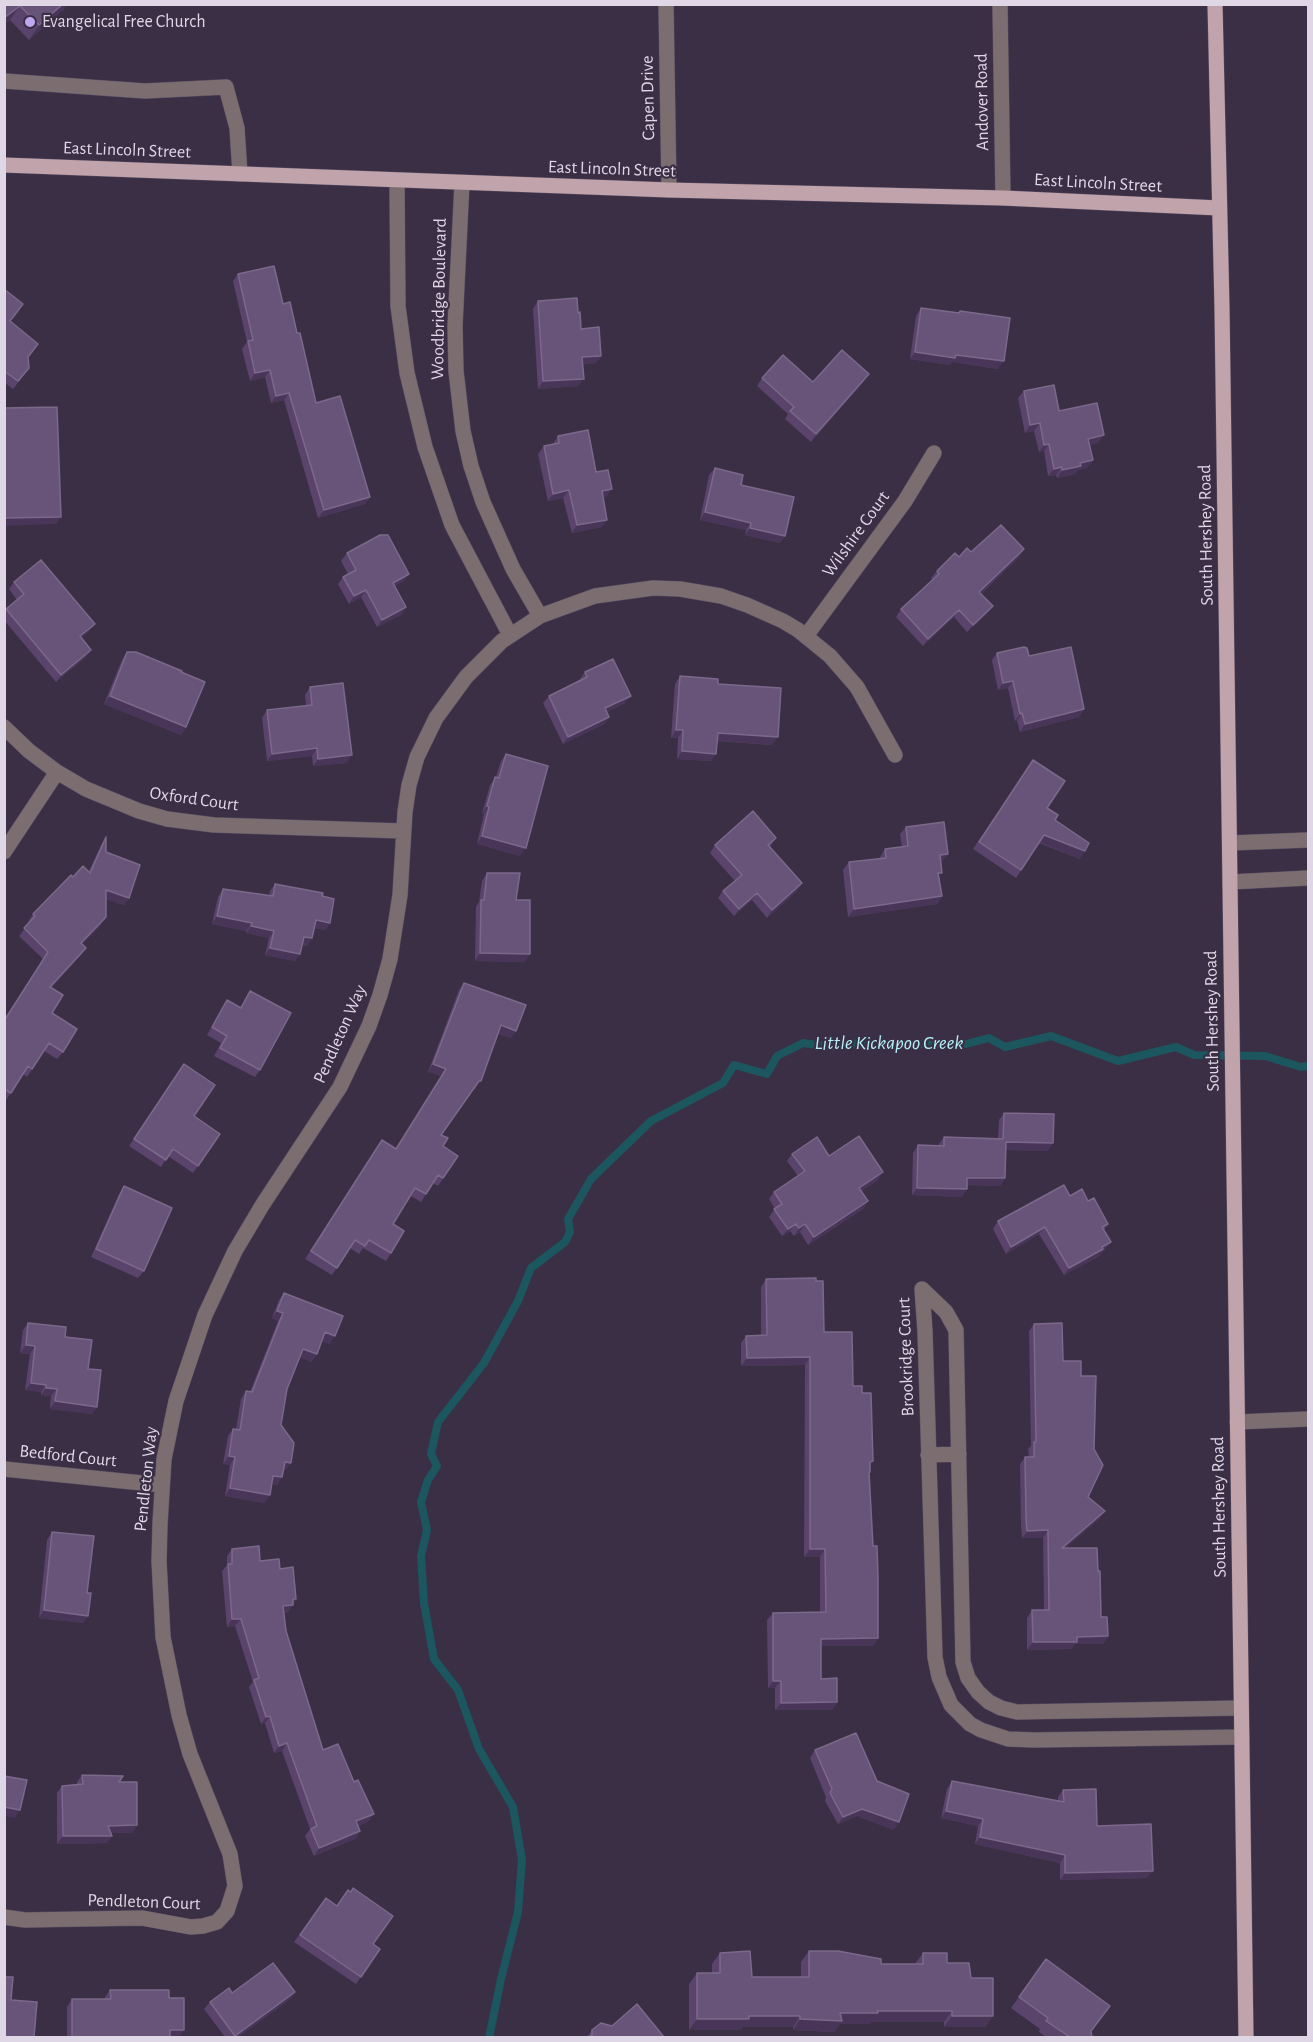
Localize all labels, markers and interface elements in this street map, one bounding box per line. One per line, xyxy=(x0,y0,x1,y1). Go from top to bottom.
place label: Evangelical Free Church xyxy=(42,11,206,33)
marker: Evangelical Free Church xyxy=(23,15,37,29)
street label: Andover Road xyxy=(970,53,994,151)
street label: Capen Drive xyxy=(636,55,660,141)
street label: East Lincoln Street xyxy=(63,137,191,163)
street label: East Lincoln Street xyxy=(548,156,676,182)
street label: East Lincoln Street xyxy=(1034,169,1162,197)
street label: Woodbridge Boulevard xyxy=(427,218,451,380)
street label: South Hershey Road xyxy=(1194,464,1218,606)
street label: Wilshire Court xyxy=(818,487,894,581)
street label: Oxford Court xyxy=(148,782,240,816)
street label: South Hershey Road xyxy=(1200,950,1224,1092)
street label: Pendleton Way xyxy=(309,981,371,1087)
water label: Little Kickapoo Creek xyxy=(815,1031,963,1055)
street label: Brookridge Court xyxy=(893,1297,919,1417)
street label: Pendleton Way xyxy=(130,1425,162,1533)
street label: South Hershey Road xyxy=(1207,1436,1231,1578)
street label: Bedford Court xyxy=(18,1440,118,1472)
street label: Pendleton Court xyxy=(87,1889,201,1915)

